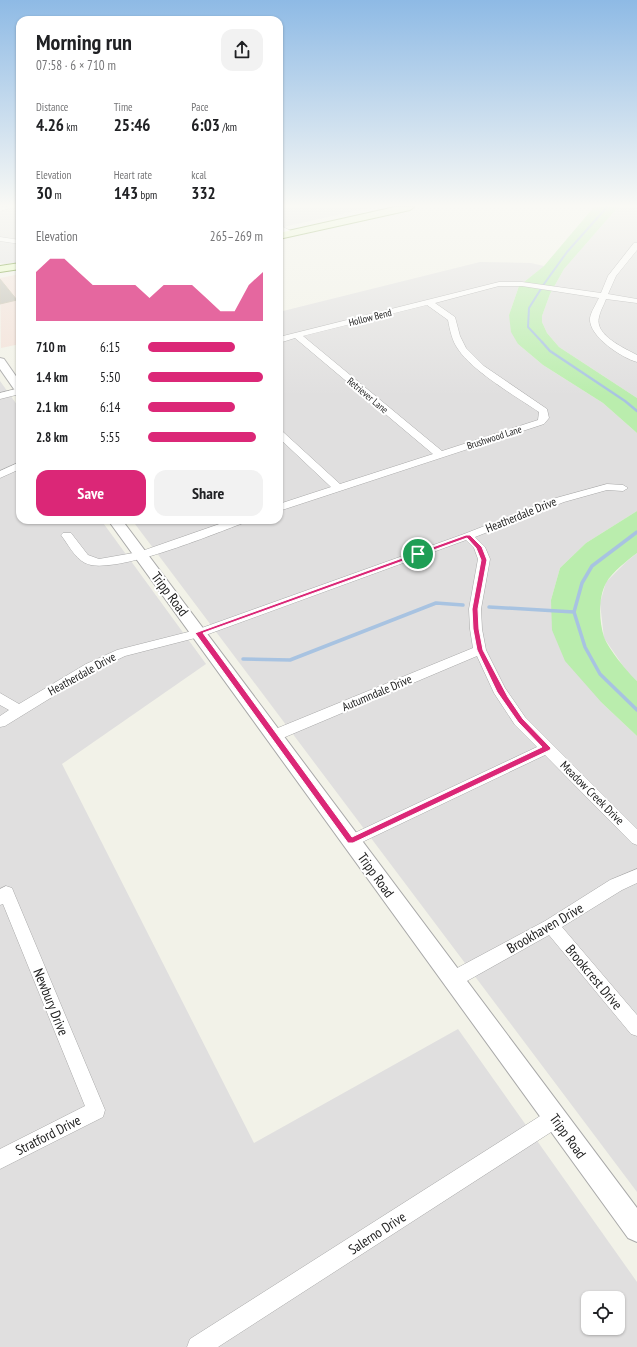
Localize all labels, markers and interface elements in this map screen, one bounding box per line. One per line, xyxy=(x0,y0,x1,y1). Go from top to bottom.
text: Morning run xyxy=(36,28,132,56)
button: share xyxy=(221,29,263,71)
text: 07:58 · 6 × 710 m xyxy=(36,57,116,74)
text: Distance xyxy=(36,100,68,114)
text: Time xyxy=(114,100,133,114)
text: Pace xyxy=(191,100,209,114)
text: 4.26 xyxy=(36,114,64,136)
text: 25:46 xyxy=(114,114,150,136)
text: 6:03 xyxy=(191,114,220,136)
text: km xyxy=(64,120,78,134)
text: /km xyxy=(220,120,237,134)
text: Elevation xyxy=(36,168,71,182)
text: Heart rate xyxy=(114,168,152,182)
text: kcal xyxy=(191,168,206,182)
text: 30 xyxy=(36,182,52,204)
text: 143 xyxy=(114,182,138,204)
text: 332 xyxy=(191,182,216,204)
text: m xyxy=(52,188,62,202)
text: bpm xyxy=(138,188,157,202)
text: Elevation xyxy=(36,228,78,245)
text: 265–269 m xyxy=(210,228,263,245)
street label: Hollow Bend xyxy=(347,306,393,329)
text: 710 m xyxy=(36,339,66,356)
text: 6:15 xyxy=(100,339,120,356)
text: 1.4 km xyxy=(36,369,68,386)
text: 5:50 xyxy=(100,369,120,386)
street label: Retriever Lane xyxy=(345,374,391,416)
text: 2.1 km xyxy=(36,399,68,416)
text: 6:14 xyxy=(100,399,120,416)
street label: Brushwood Lane xyxy=(465,422,523,452)
text: 2.8 km xyxy=(36,429,68,446)
text: 5:55 xyxy=(100,429,120,446)
button: Save xyxy=(36,470,146,516)
button: Share xyxy=(154,470,263,516)
street label: Heatherdale Drive xyxy=(483,493,558,536)
pin xyxy=(401,537,435,571)
icon: arrive xyxy=(407,543,429,565)
street label: Tripp Road xyxy=(147,568,193,620)
street label: Heatherdale Drive xyxy=(45,649,118,698)
street label: Autumndale Drive xyxy=(340,671,414,714)
street label: Meadow Creek Drive xyxy=(557,758,627,828)
street label: Tripp Road xyxy=(354,849,398,901)
street label: Brookhaven Drive xyxy=(503,899,587,957)
street label: Brookcrest Drive xyxy=(562,941,627,1013)
street label: Newbury Drive xyxy=(29,966,73,1038)
street label: Tripp Road xyxy=(546,1110,590,1162)
street label: Stratford Drive xyxy=(12,1111,84,1159)
street label: Salerno Drive xyxy=(345,1208,409,1258)
map controls xyxy=(581,1291,625,1335)
button: locate xyxy=(581,1291,625,1335)

